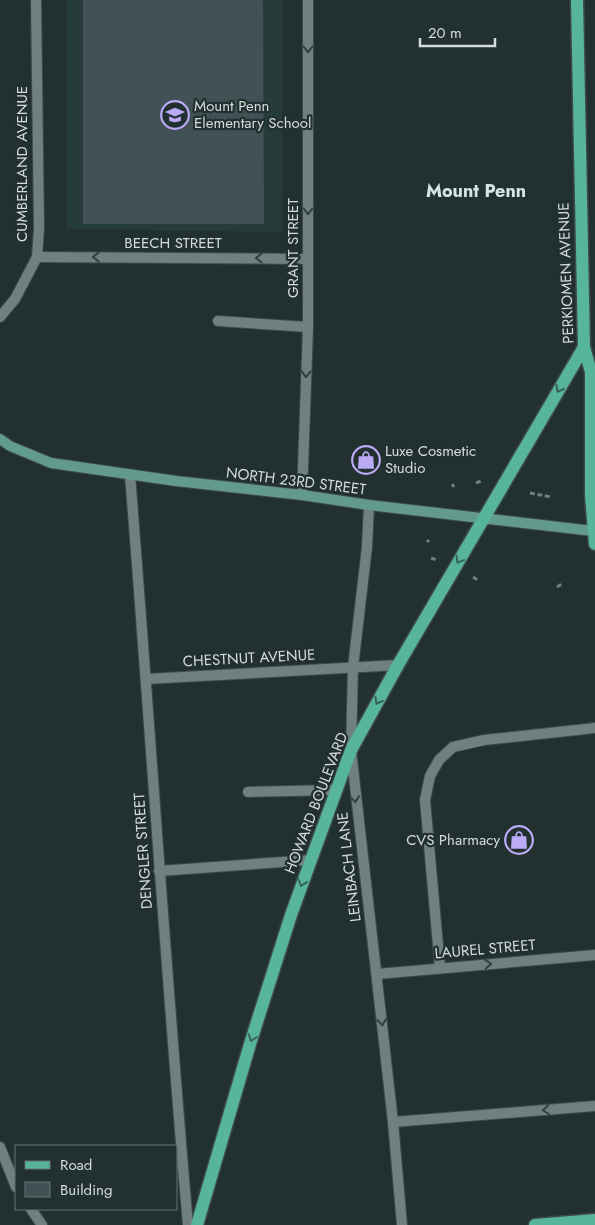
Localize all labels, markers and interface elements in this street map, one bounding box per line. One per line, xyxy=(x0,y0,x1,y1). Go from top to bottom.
scale bar xyxy=(420,15,495,47)
text: 20 m xyxy=(428,22,462,44)
one-way arrow xyxy=(303,45,313,53)
street label: CUMBERLAND AVENUE xyxy=(11,86,33,242)
place label: Mount Penn Elementary School xyxy=(194,95,311,134)
school or university icon: Mount Penn Elementary School xyxy=(160,100,190,130)
district label: Mount Penn xyxy=(426,178,526,204)
street label: GRANT STREET xyxy=(282,198,304,298)
street label: PERKIOMEN AVENUE xyxy=(553,202,579,344)
one-way arrow xyxy=(303,208,313,215)
street label: BEECH STREET xyxy=(124,232,222,254)
one-way arrow xyxy=(92,252,100,262)
one-way arrow xyxy=(255,253,263,264)
one-way arrow xyxy=(301,370,312,378)
one-way arrow xyxy=(556,383,566,392)
place label: Luxe Cosmetic Studio xyxy=(385,440,476,479)
shop icon: Luxe Cosmetic Studio xyxy=(351,445,381,475)
street label: NORTH 23RD STREET xyxy=(225,461,367,501)
one-way arrow xyxy=(455,555,465,564)
street label: CHESTNUT AVENUE xyxy=(182,644,316,672)
one-way arrow xyxy=(374,696,384,705)
street label: HOWARD BOULEVARD xyxy=(279,729,353,877)
street label: DENGLER STREET xyxy=(128,792,158,910)
one-way arrow xyxy=(350,795,361,803)
street label: LEINBACH LANE xyxy=(331,811,367,923)
shop icon: CVS Pharmacy xyxy=(504,825,534,855)
place label: CVS Pharmacy xyxy=(406,829,500,851)
one-way arrow xyxy=(298,878,308,887)
street label: LAUREL STREET xyxy=(433,934,537,964)
one-way arrow xyxy=(485,959,493,970)
one-way arrow xyxy=(376,1018,387,1026)
one-way arrow xyxy=(247,1033,257,1041)
one-way arrow xyxy=(542,1104,550,1115)
legend xyxy=(15,1145,178,1210)
text: Road xyxy=(60,1154,92,1176)
text: Building xyxy=(60,1179,112,1201)

